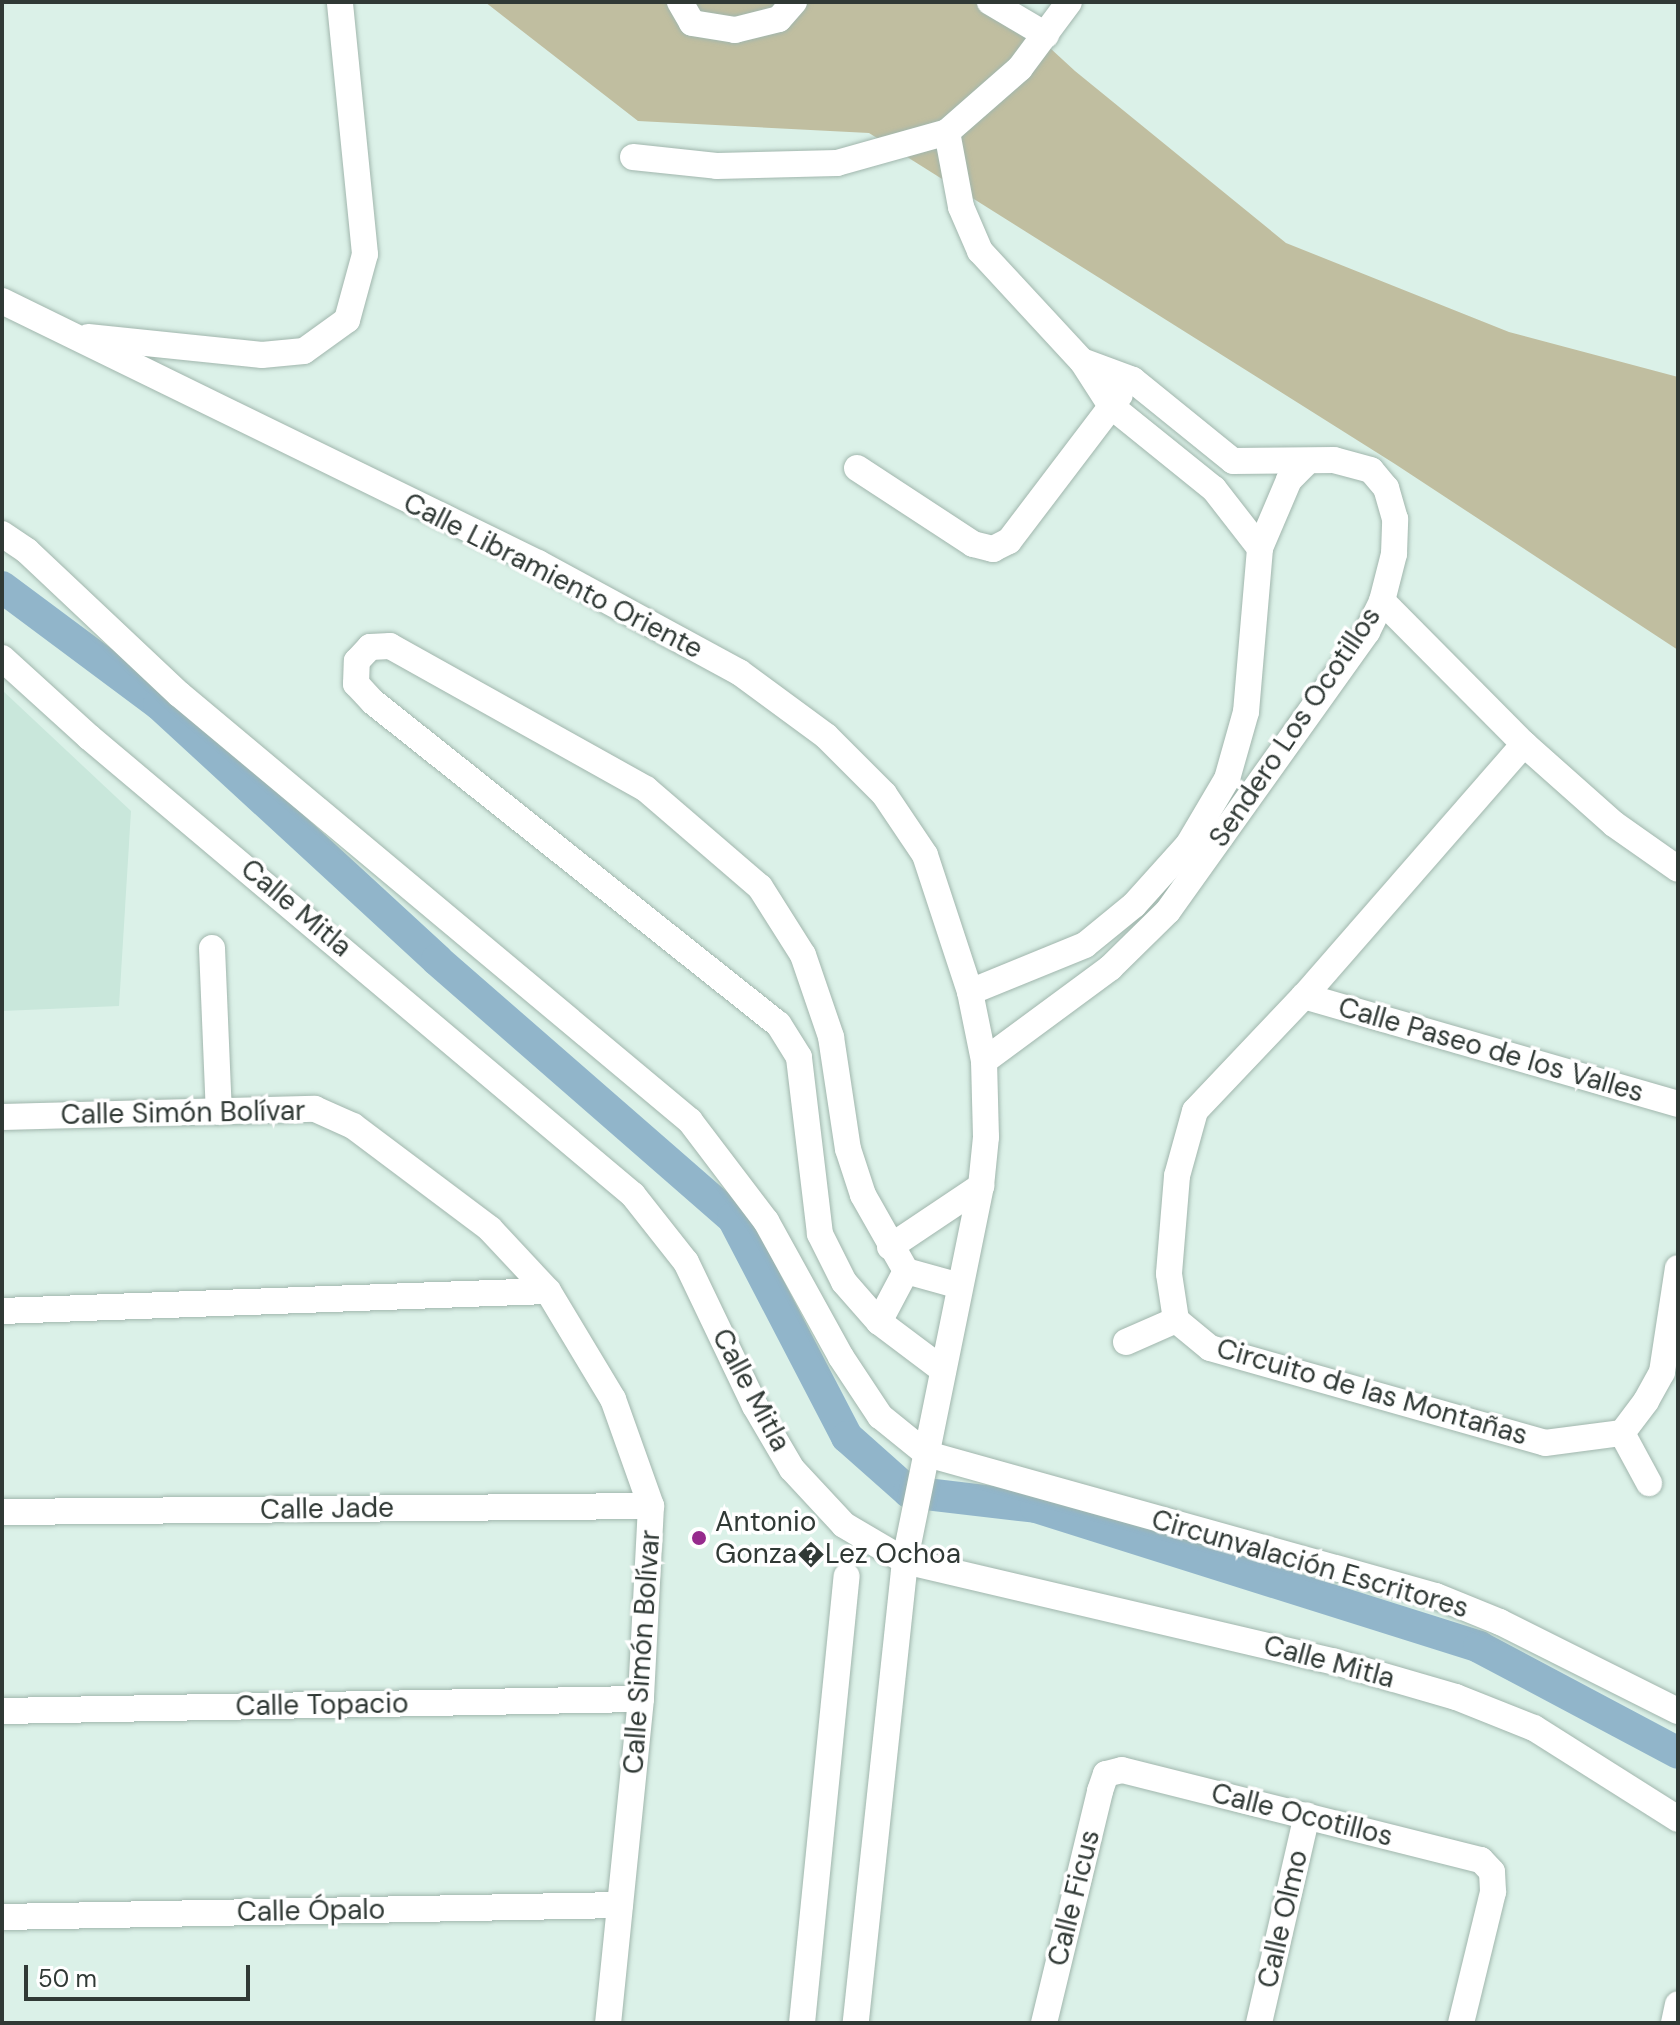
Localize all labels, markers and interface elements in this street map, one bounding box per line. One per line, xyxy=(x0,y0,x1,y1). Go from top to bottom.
street label: Calle Libramiento Oriente xyxy=(398,486,708,666)
street label: Sendero Los Ocotillos xyxy=(1202,601,1388,853)
street label: Calle Mitla xyxy=(234,852,358,964)
street label: Calle Paseo de los Valles xyxy=(1334,990,1648,1110)
street label: Calle Simón Bolívar xyxy=(60,1094,306,1132)
street label: Calle Mitla xyxy=(705,1323,797,1457)
street label: Circuito de las Montañas xyxy=(1213,1332,1531,1452)
street label: Calle Jade xyxy=(260,1491,394,1527)
street label: Circunvalación Escritores xyxy=(1148,1503,1472,1625)
place label: Antonio Gonza�Lez Ochoa xyxy=(715,1505,961,1571)
street label: Calle Simón Bolívar xyxy=(617,1529,667,1775)
marker: Antonio Gonza�Lez Ochoa xyxy=(690,1529,708,1547)
street label: Calle Mitla xyxy=(1260,1628,1398,1696)
street label: Calle Topacio xyxy=(235,1687,409,1723)
street label: Calle Ocotillos xyxy=(1208,1776,1396,1854)
street label: Calle Ficus xyxy=(1041,1827,1107,1969)
street label: Calle Olmo xyxy=(1251,1847,1315,1991)
street label: Calle Ópalo xyxy=(237,1893,385,1929)
scale bar xyxy=(28,1949,254,1999)
text: 50 m xyxy=(38,1963,97,1994)

